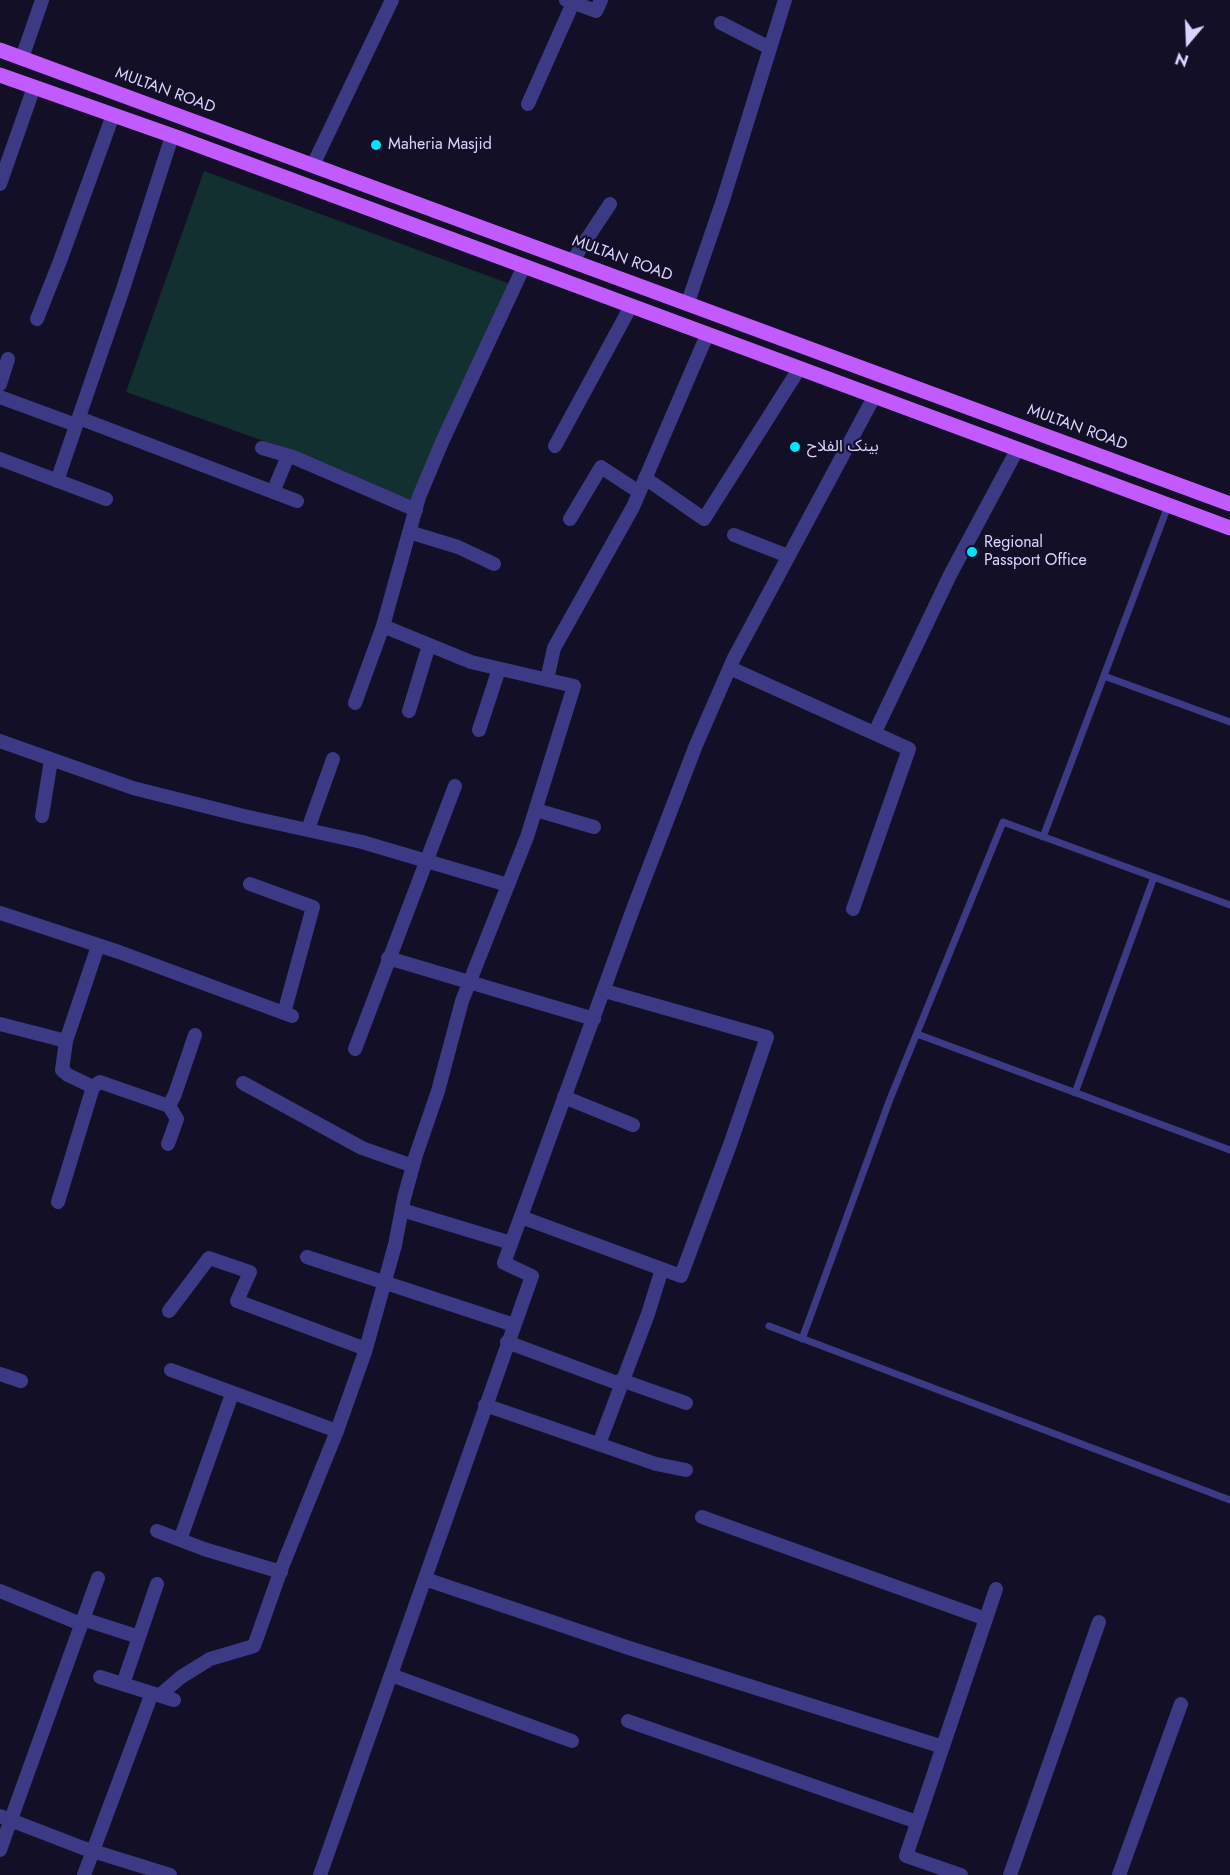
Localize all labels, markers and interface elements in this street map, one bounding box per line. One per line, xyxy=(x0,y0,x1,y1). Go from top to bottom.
north arrow xyxy=(1158,12,1218,72)
text: N xyxy=(1172,47,1192,72)
street label: MULTAN ROAD xyxy=(112,64,218,118)
place label: Maheria Masjid xyxy=(388,135,492,155)
marker: Maheria Masjid xyxy=(369,138,383,152)
street label: MULTAN ROAD xyxy=(569,232,675,286)
street label: MULTAN ROAD xyxy=(1024,401,1130,455)
place label: بینک الفلاح xyxy=(807,437,879,457)
marker: بینک الفلاح xyxy=(788,440,802,454)
place label: Regional Passport Office xyxy=(984,533,1087,571)
marker: Regional Passport Office xyxy=(965,545,979,559)

